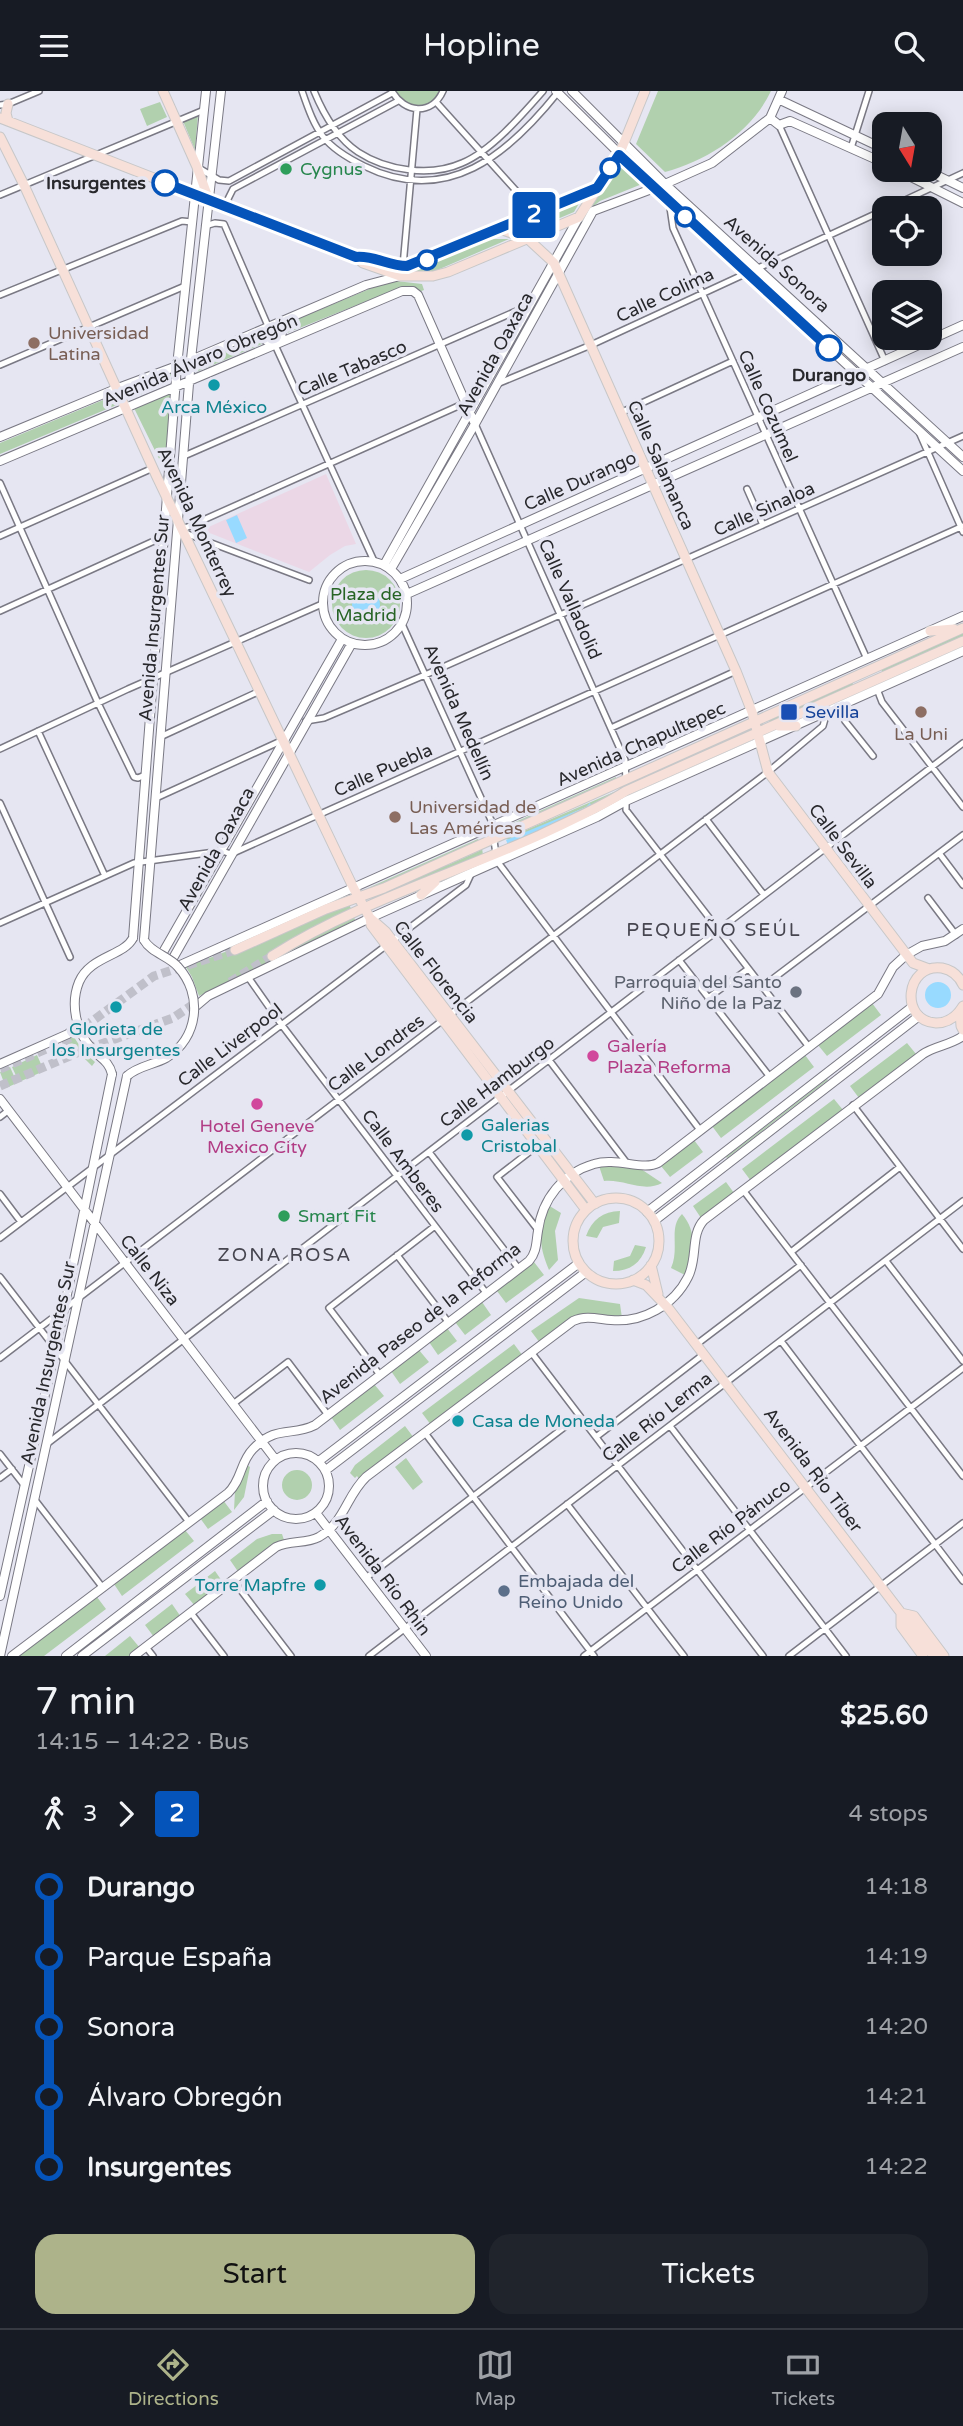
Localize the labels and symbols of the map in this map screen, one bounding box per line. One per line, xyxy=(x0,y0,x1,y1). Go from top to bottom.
north arrow xyxy=(872,112,942,182)
place label: Cygnus xyxy=(300,158,363,180)
unlabelled marker xyxy=(600,158,620,178)
marker: Cygnus xyxy=(278,161,294,177)
marker: Insurgentes xyxy=(152,170,178,196)
place label: Insurgentes xyxy=(46,172,146,194)
line badge: 2 xyxy=(511,192,557,238)
unlabelled marker xyxy=(675,207,695,227)
street label: Avenida Sonora xyxy=(720,211,834,317)
unlabelled marker xyxy=(417,250,437,270)
street label: Calle Colima xyxy=(613,263,717,327)
street label: Avenida Oaxaca xyxy=(452,288,538,420)
street label: Avenida Álvaro Obregón xyxy=(99,309,301,411)
place label: Universidad Latina xyxy=(48,322,149,365)
marker: Universidad Latina xyxy=(26,335,42,351)
street label: Calle Tabasco xyxy=(294,335,410,401)
marker: Durango xyxy=(816,335,842,361)
street label: Calle Cozumel xyxy=(733,346,803,466)
place label: Durango xyxy=(792,364,866,386)
marker: Arca México xyxy=(206,377,222,393)
place label: Arca México xyxy=(161,396,267,418)
street label: Calle Salamanca xyxy=(623,397,699,533)
street label: Avenida Monterrey xyxy=(153,443,242,601)
street label: Calle Durango xyxy=(520,446,640,516)
street label: Calle Sinaloa xyxy=(710,477,818,541)
street label: Avenida Insurgentes Sur xyxy=(134,514,174,722)
street label: Calle Valladolid xyxy=(534,535,606,663)
park label: Plaza de Madrid xyxy=(330,583,402,626)
street label: Avenida Medellín xyxy=(419,640,499,784)
street label: Avenida Chapultepec xyxy=(553,697,729,791)
place label: Sevilla xyxy=(805,701,859,723)
marker: Sevilla xyxy=(779,702,799,722)
marker: La Uni xyxy=(913,704,929,720)
place label: La Uni xyxy=(894,723,948,745)
street label: Calle Puebla xyxy=(330,738,436,802)
street label: Avenida Oaxaca xyxy=(173,783,259,915)
place label: Universidad de Las Américas xyxy=(409,796,536,839)
street label: Calle Sevilla xyxy=(804,799,882,893)
marker: Universidad de Las Américas xyxy=(387,809,403,825)
street label: Calle Florencia xyxy=(389,916,483,1028)
district label: PEQUEÑO SEÚL xyxy=(626,918,802,941)
place label: Parroquia del Santo Niño de la Paz xyxy=(614,971,782,1014)
marker: Parroquia del Santo Niño de la Paz xyxy=(788,984,804,1000)
street label: Calle Liverpool xyxy=(173,998,287,1092)
marker: Glorieta de los Insurgentes xyxy=(108,999,124,1015)
street label: Calle Londres xyxy=(323,1009,429,1097)
place label: Glorieta de los Insurgentes xyxy=(52,1018,180,1061)
street label: Calle Hamburgo xyxy=(435,1032,559,1132)
place label: Galería Plaza Reforma xyxy=(607,1035,731,1078)
marker: Galería Plaza Reforma xyxy=(585,1048,601,1064)
marker: Hotel Geneve Mexico City xyxy=(249,1096,265,1112)
street label: Calle Amberes xyxy=(357,1105,449,1217)
place label: Galerias Cristobal xyxy=(481,1114,557,1157)
place label: Hotel Geneve Mexico City xyxy=(200,1115,314,1158)
marker: Galerias Cristobal xyxy=(459,1127,475,1143)
place label: Smart Fit xyxy=(298,1205,376,1227)
marker: Smart Fit xyxy=(276,1208,292,1224)
street label: Calle Niza xyxy=(115,1230,185,1310)
street label: Avenida Paseo de la Reforma xyxy=(315,1238,525,1408)
district label: ZONA ROSA xyxy=(218,1244,352,1266)
street label: Avenida Insurgentes Sur xyxy=(16,1259,80,1467)
street label: Calle Río Lerma xyxy=(598,1367,716,1467)
street label: Avenida Río Tíber xyxy=(759,1403,867,1537)
place label: Casa de Moneda xyxy=(472,1410,615,1432)
marker: Casa de Moneda xyxy=(450,1413,466,1429)
street label: Calle Río Pánuco xyxy=(667,1474,795,1578)
street label: Avenida Río Rhin xyxy=(330,1510,436,1640)
place label: Embajada del Reino Unido xyxy=(518,1570,634,1613)
place label: Torre Mapfre xyxy=(194,1574,306,1596)
marker: Torre Mapfre xyxy=(312,1577,328,1593)
marker: Embajada del Reino Unido xyxy=(496,1583,512,1599)

